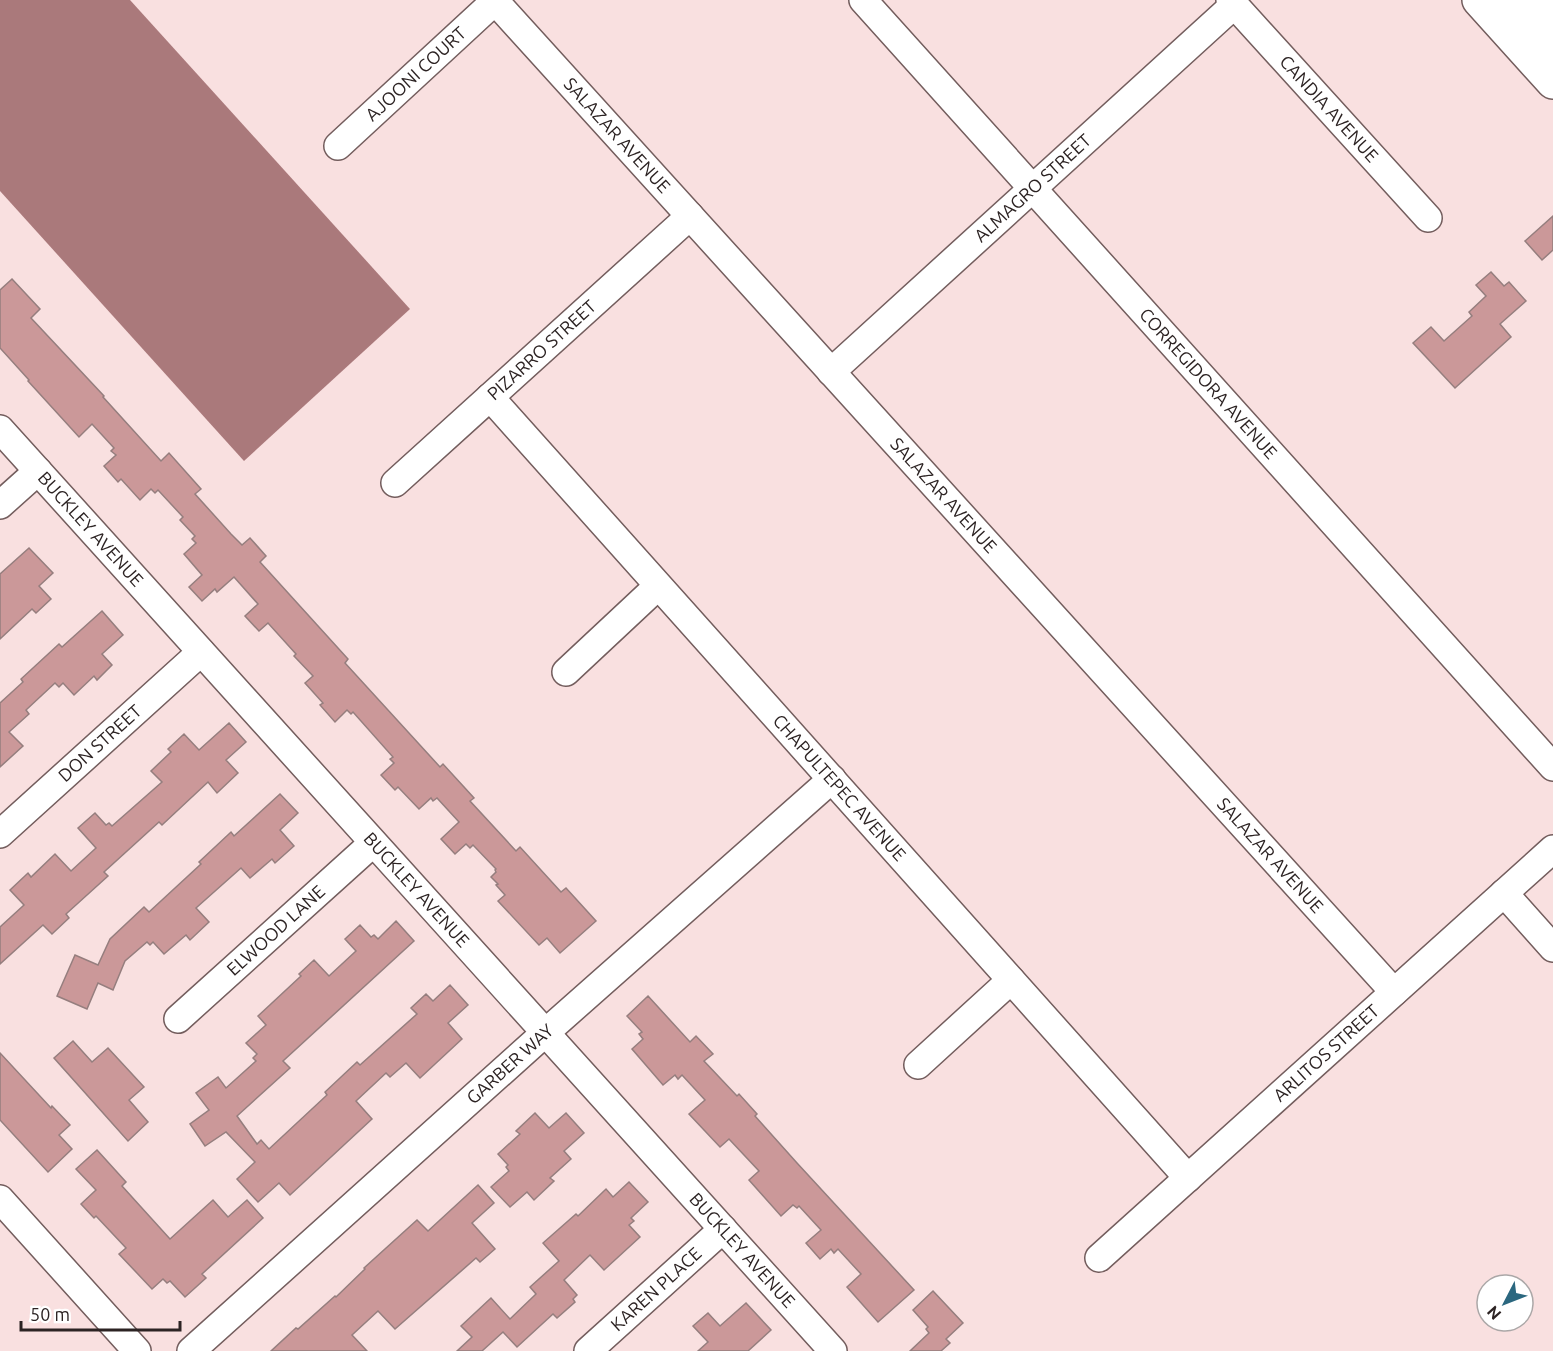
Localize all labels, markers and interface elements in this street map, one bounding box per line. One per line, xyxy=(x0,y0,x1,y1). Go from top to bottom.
street label: AJOONI COURT xyxy=(361,22,469,124)
street label: CANDIA AVENUE xyxy=(1276,51,1383,165)
street label: SALAZAR AVENUE xyxy=(561,73,675,196)
street label: ALMAGRO STREET xyxy=(970,129,1094,245)
street label: PIZARRO STREET xyxy=(483,295,599,403)
street label: CORREGIDORA AVENUE xyxy=(1136,304,1282,462)
street label: SALAZAR AVENUE xyxy=(887,433,1001,556)
street label: BUCKLEY AVENUE xyxy=(34,467,148,590)
street label: DON STREET xyxy=(54,700,145,785)
street label: CHAPULTEPEC AVENUE xyxy=(769,710,910,864)
street label: SALAZAR AVENUE xyxy=(1214,793,1328,916)
street label: BUCKLEY AVENUE xyxy=(360,828,474,950)
street label: ELWOOD LANE xyxy=(222,881,328,979)
street label: ARLITOS STREET xyxy=(1269,1000,1382,1105)
street label: GARBER WAY xyxy=(462,1019,557,1107)
street label: BUCKLEY AVENUE xyxy=(686,1188,800,1311)
street label: KAREN PLACE xyxy=(606,1243,705,1334)
north arrow xyxy=(1475,1273,1535,1333)
scale bar xyxy=(21,1294,180,1332)
text: N xyxy=(1483,1303,1505,1323)
text: 50 m xyxy=(30,1304,70,1324)

